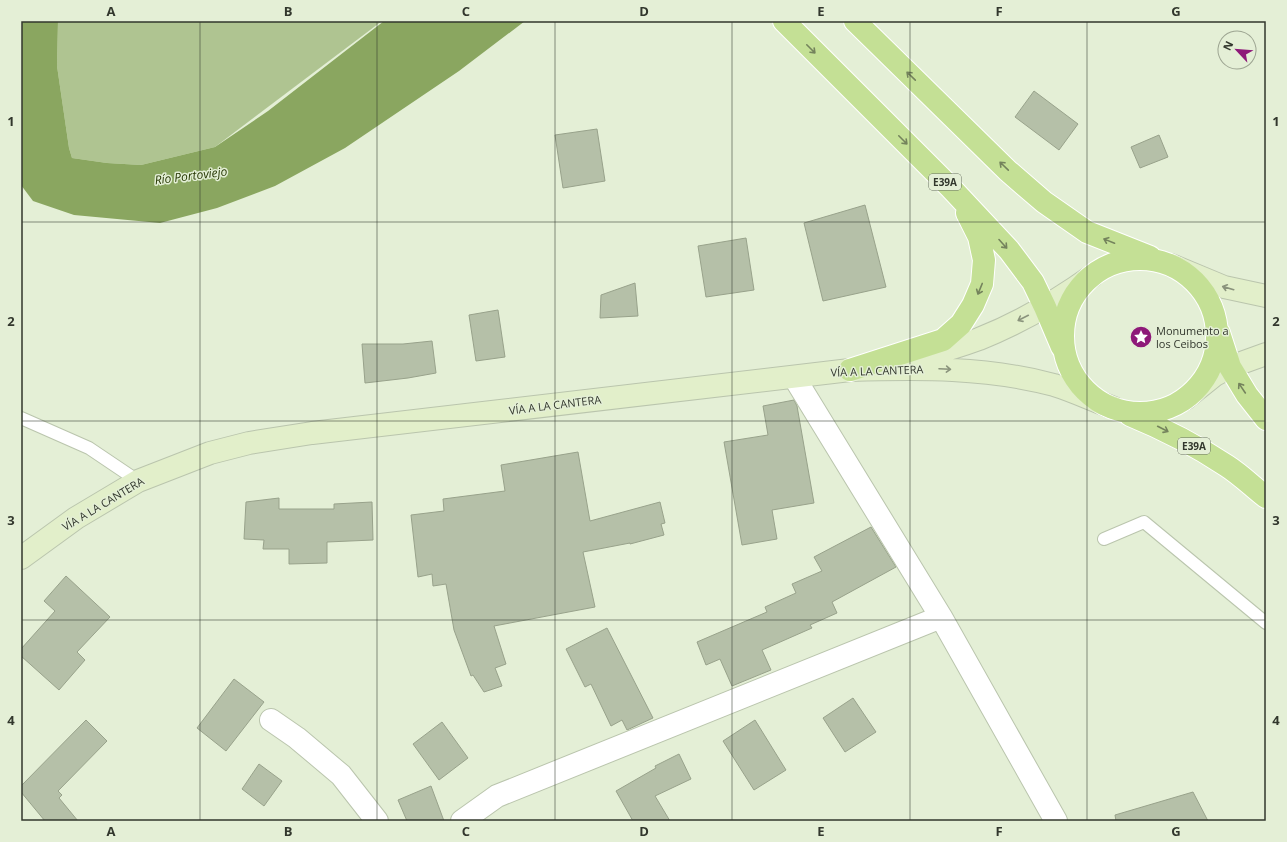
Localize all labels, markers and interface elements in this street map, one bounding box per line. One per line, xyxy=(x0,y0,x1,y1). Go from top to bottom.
text: A xyxy=(107,2,116,20)
text: B xyxy=(284,2,293,20)
text: C xyxy=(462,2,470,20)
text: D xyxy=(639,2,649,20)
text: E xyxy=(817,2,825,20)
text: F xyxy=(995,2,1003,20)
text: G xyxy=(1171,2,1181,20)
north arrow xyxy=(1217,30,1257,70)
text: N xyxy=(1219,38,1236,53)
one-way arrow xyxy=(806,44,816,53)
one-way arrow xyxy=(906,71,916,80)
text: 1 xyxy=(7,112,15,130)
text: 1 xyxy=(1272,112,1280,130)
one-way arrow xyxy=(898,135,908,145)
one-way arrow xyxy=(999,161,1009,171)
water label: Río Portoviejo xyxy=(154,163,228,188)
road number: E39A xyxy=(929,174,961,190)
one-way arrow xyxy=(1104,236,1116,244)
one-way arrow xyxy=(999,239,1008,249)
one-way arrow xyxy=(975,282,983,294)
one-way arrow xyxy=(1222,284,1235,291)
text: 2 xyxy=(7,312,15,330)
text: 2 xyxy=(1272,312,1280,330)
one-way arrow xyxy=(1017,315,1029,322)
place label: Monumento a los Ceibos xyxy=(1156,323,1229,351)
place icon: Monumento a los Ceibos xyxy=(1128,324,1154,350)
street label: VÍA A LA CANTERA xyxy=(830,361,924,380)
one-way arrow xyxy=(938,366,951,373)
one-way arrow xyxy=(1238,383,1246,394)
street label: VÍA A LA CANTERA xyxy=(508,391,602,418)
one-way arrow xyxy=(1156,426,1168,433)
road number: E39A xyxy=(1178,438,1210,454)
street label: VÍA A LA CANTERA xyxy=(59,473,146,534)
text: 3 xyxy=(7,511,15,529)
text: 3 xyxy=(1272,511,1280,529)
text: 4 xyxy=(7,711,15,729)
text: 4 xyxy=(1272,711,1280,729)
text: A xyxy=(107,822,116,840)
text: B xyxy=(284,822,293,840)
text: C xyxy=(462,822,470,840)
text: D xyxy=(639,822,649,840)
text: E xyxy=(817,822,825,840)
text: F xyxy=(995,822,1003,840)
text: G xyxy=(1171,822,1181,840)

